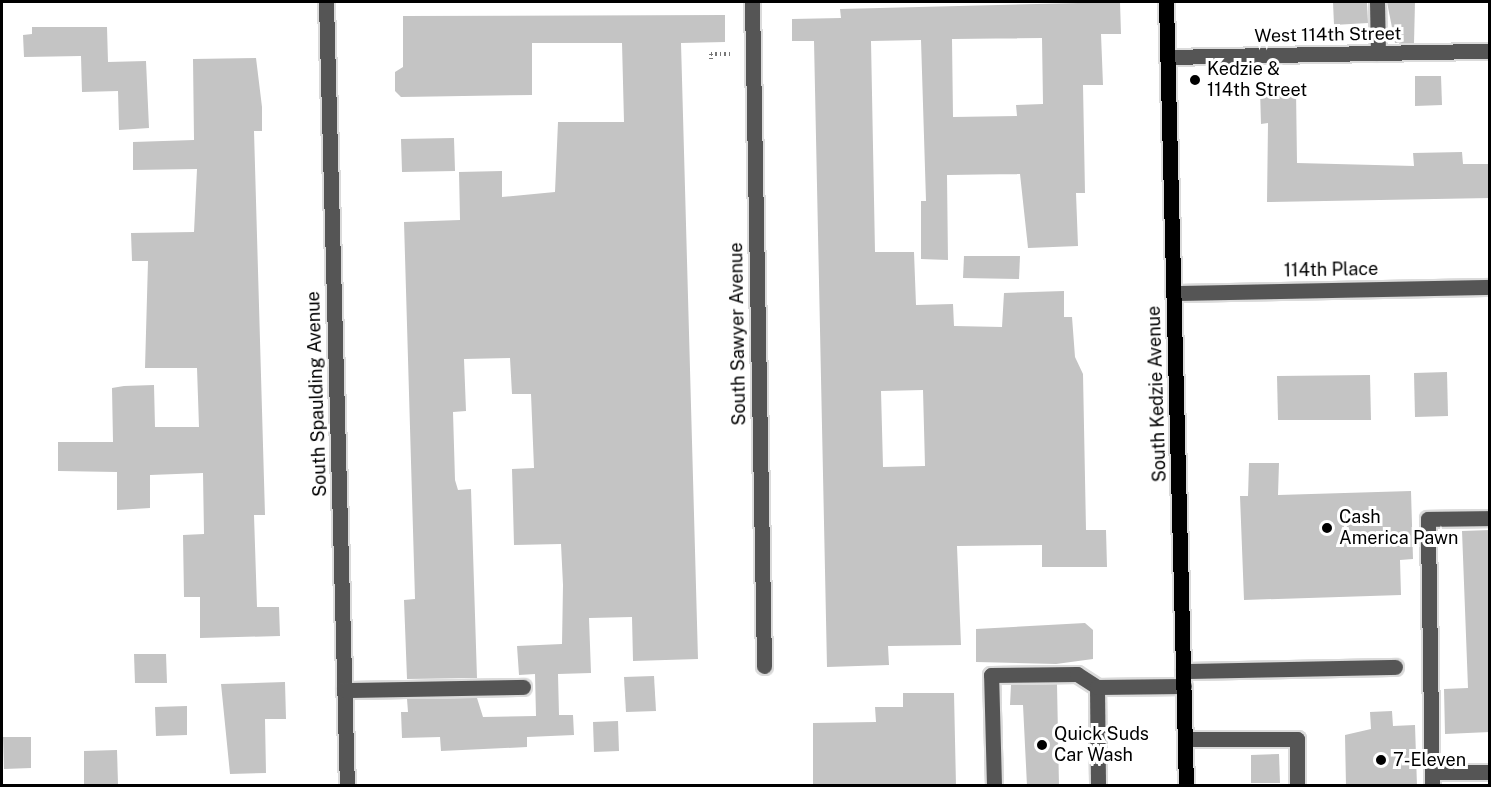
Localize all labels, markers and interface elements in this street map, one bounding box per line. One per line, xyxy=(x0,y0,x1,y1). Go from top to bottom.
street label: West 114th Street xyxy=(1254,23,1402,47)
place label: Kedzie & 114th Street xyxy=(1207,59,1307,101)
marker: Kedzie & 114th Street xyxy=(1188,73,1202,87)
street label: South Sawyer Avenue xyxy=(726,242,750,426)
street label: 114th Place xyxy=(1284,258,1378,282)
street label: South Spaulding Avenue xyxy=(303,291,331,497)
street label: South Kedzie Avenue xyxy=(1143,305,1171,483)
place label: Cash America Pawn xyxy=(1339,507,1458,550)
marker: Cash America Pawn xyxy=(1320,521,1334,535)
place label: Quick Suds Car Wash xyxy=(1054,724,1149,766)
marker: Quick Suds Car Wash xyxy=(1035,738,1049,752)
place label: 7-Eleven xyxy=(1393,749,1466,771)
marker: 7-Eleven xyxy=(1374,753,1388,767)

